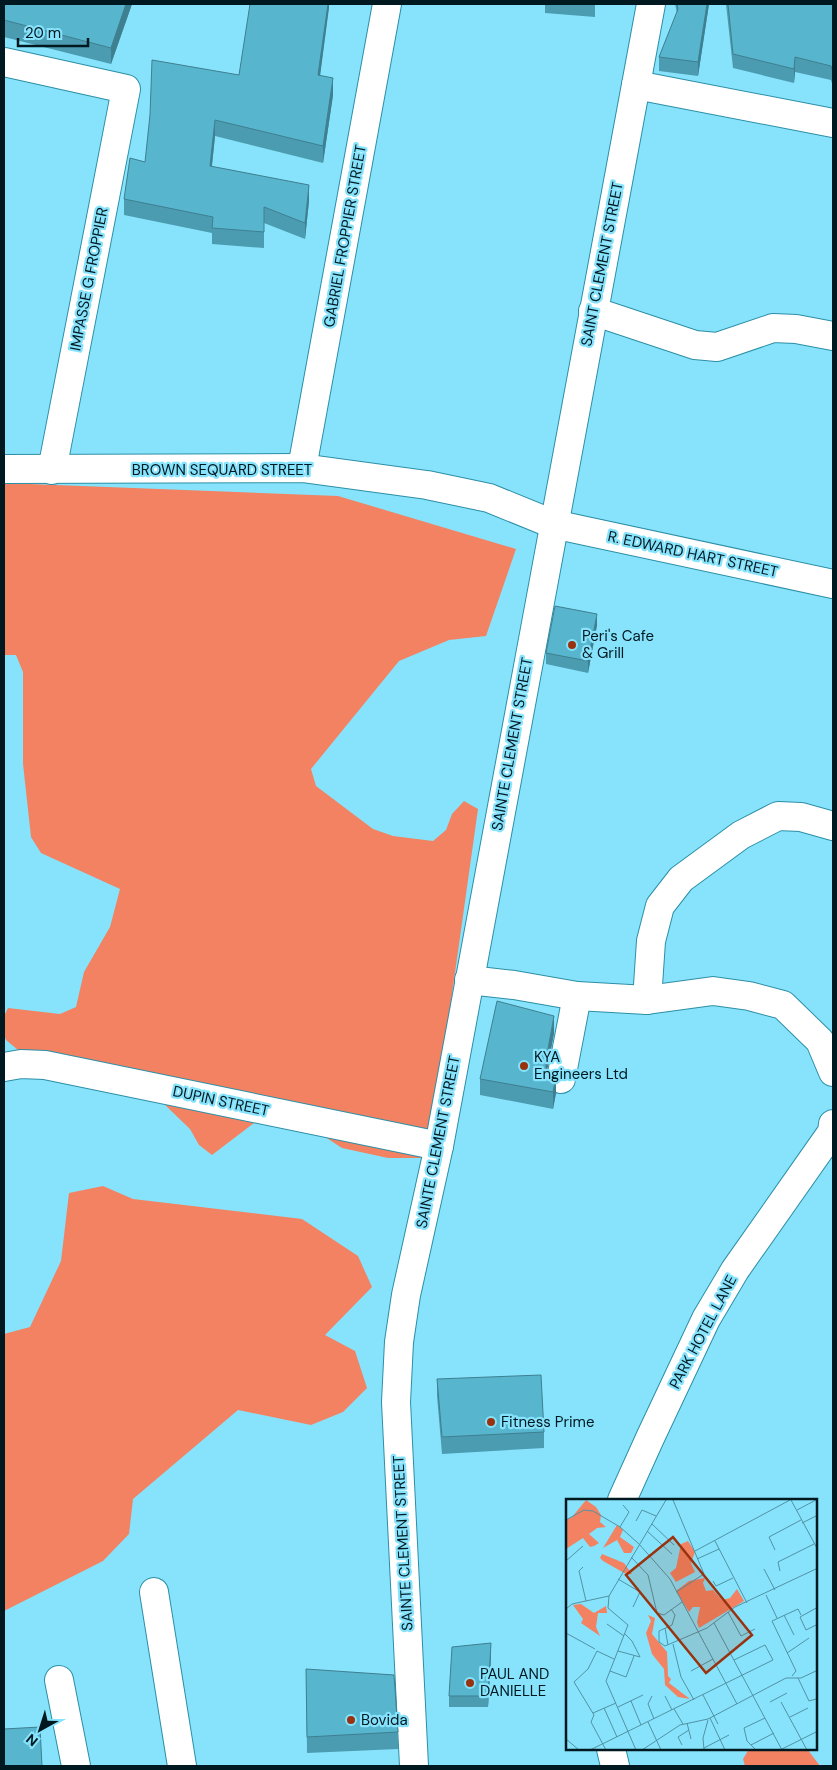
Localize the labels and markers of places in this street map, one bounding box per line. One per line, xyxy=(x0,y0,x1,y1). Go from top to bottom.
place label: Peri's Cafe & Grill xyxy=(582,626,654,663)
marker: Peri's Cafe & Grill xyxy=(566,639,578,651)
place label: KYA Engineers Ltd xyxy=(534,1047,628,1084)
marker: KYA Engineers Ltd xyxy=(518,1060,530,1072)
place label: Fitness Prime xyxy=(501,1412,594,1432)
marker: Fitness Prime xyxy=(485,1416,497,1428)
place label: PAUL AND DANIELLE xyxy=(480,1664,549,1701)
marker: PAUL AND DANIELLE xyxy=(464,1677,476,1689)
place label: Bovida xyxy=(361,1710,408,1730)
marker: Bovida xyxy=(345,1714,357,1726)

